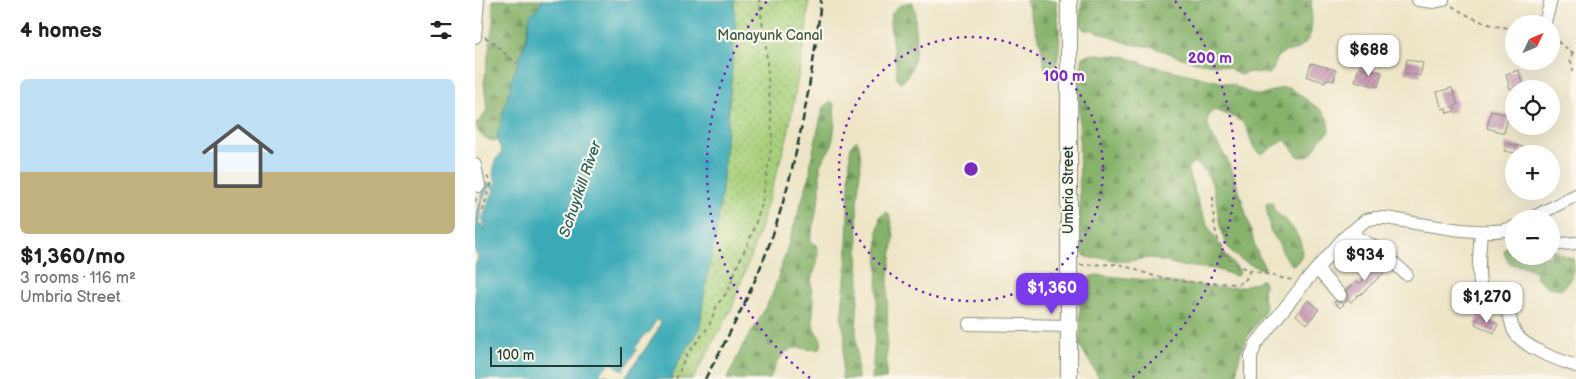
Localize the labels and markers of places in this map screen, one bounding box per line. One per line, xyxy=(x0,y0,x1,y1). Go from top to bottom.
pin: $688 xyxy=(1339,34,1399,77)
centre of rings xyxy=(962,160,980,178)
pin: $934 xyxy=(1335,240,1395,282)
pin: $1,360 xyxy=(1011,272,1093,315)
pin: $1,270 xyxy=(1446,282,1528,324)

